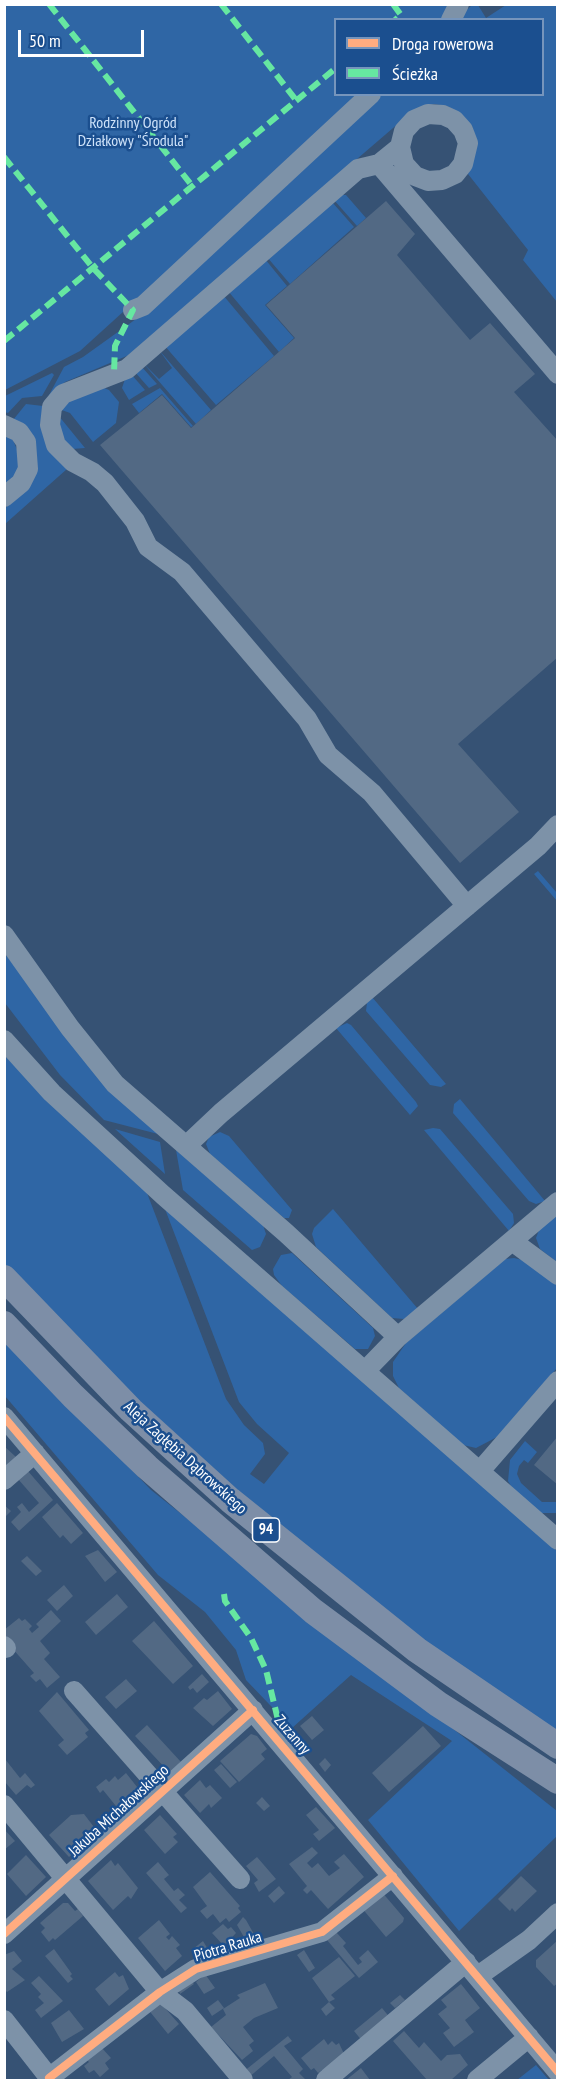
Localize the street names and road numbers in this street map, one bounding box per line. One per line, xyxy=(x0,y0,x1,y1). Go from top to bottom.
street label: Aleja Zagłębia Dąbrowskiego xyxy=(119,1398,251,1518)
road number: 94 xyxy=(252,1518,280,1542)
street label: Zuzanny xyxy=(270,1711,314,1759)
street label: Jakuba Michałowskiego xyxy=(65,1761,173,1861)
street label: Piotra Rauka xyxy=(192,1928,264,1966)

